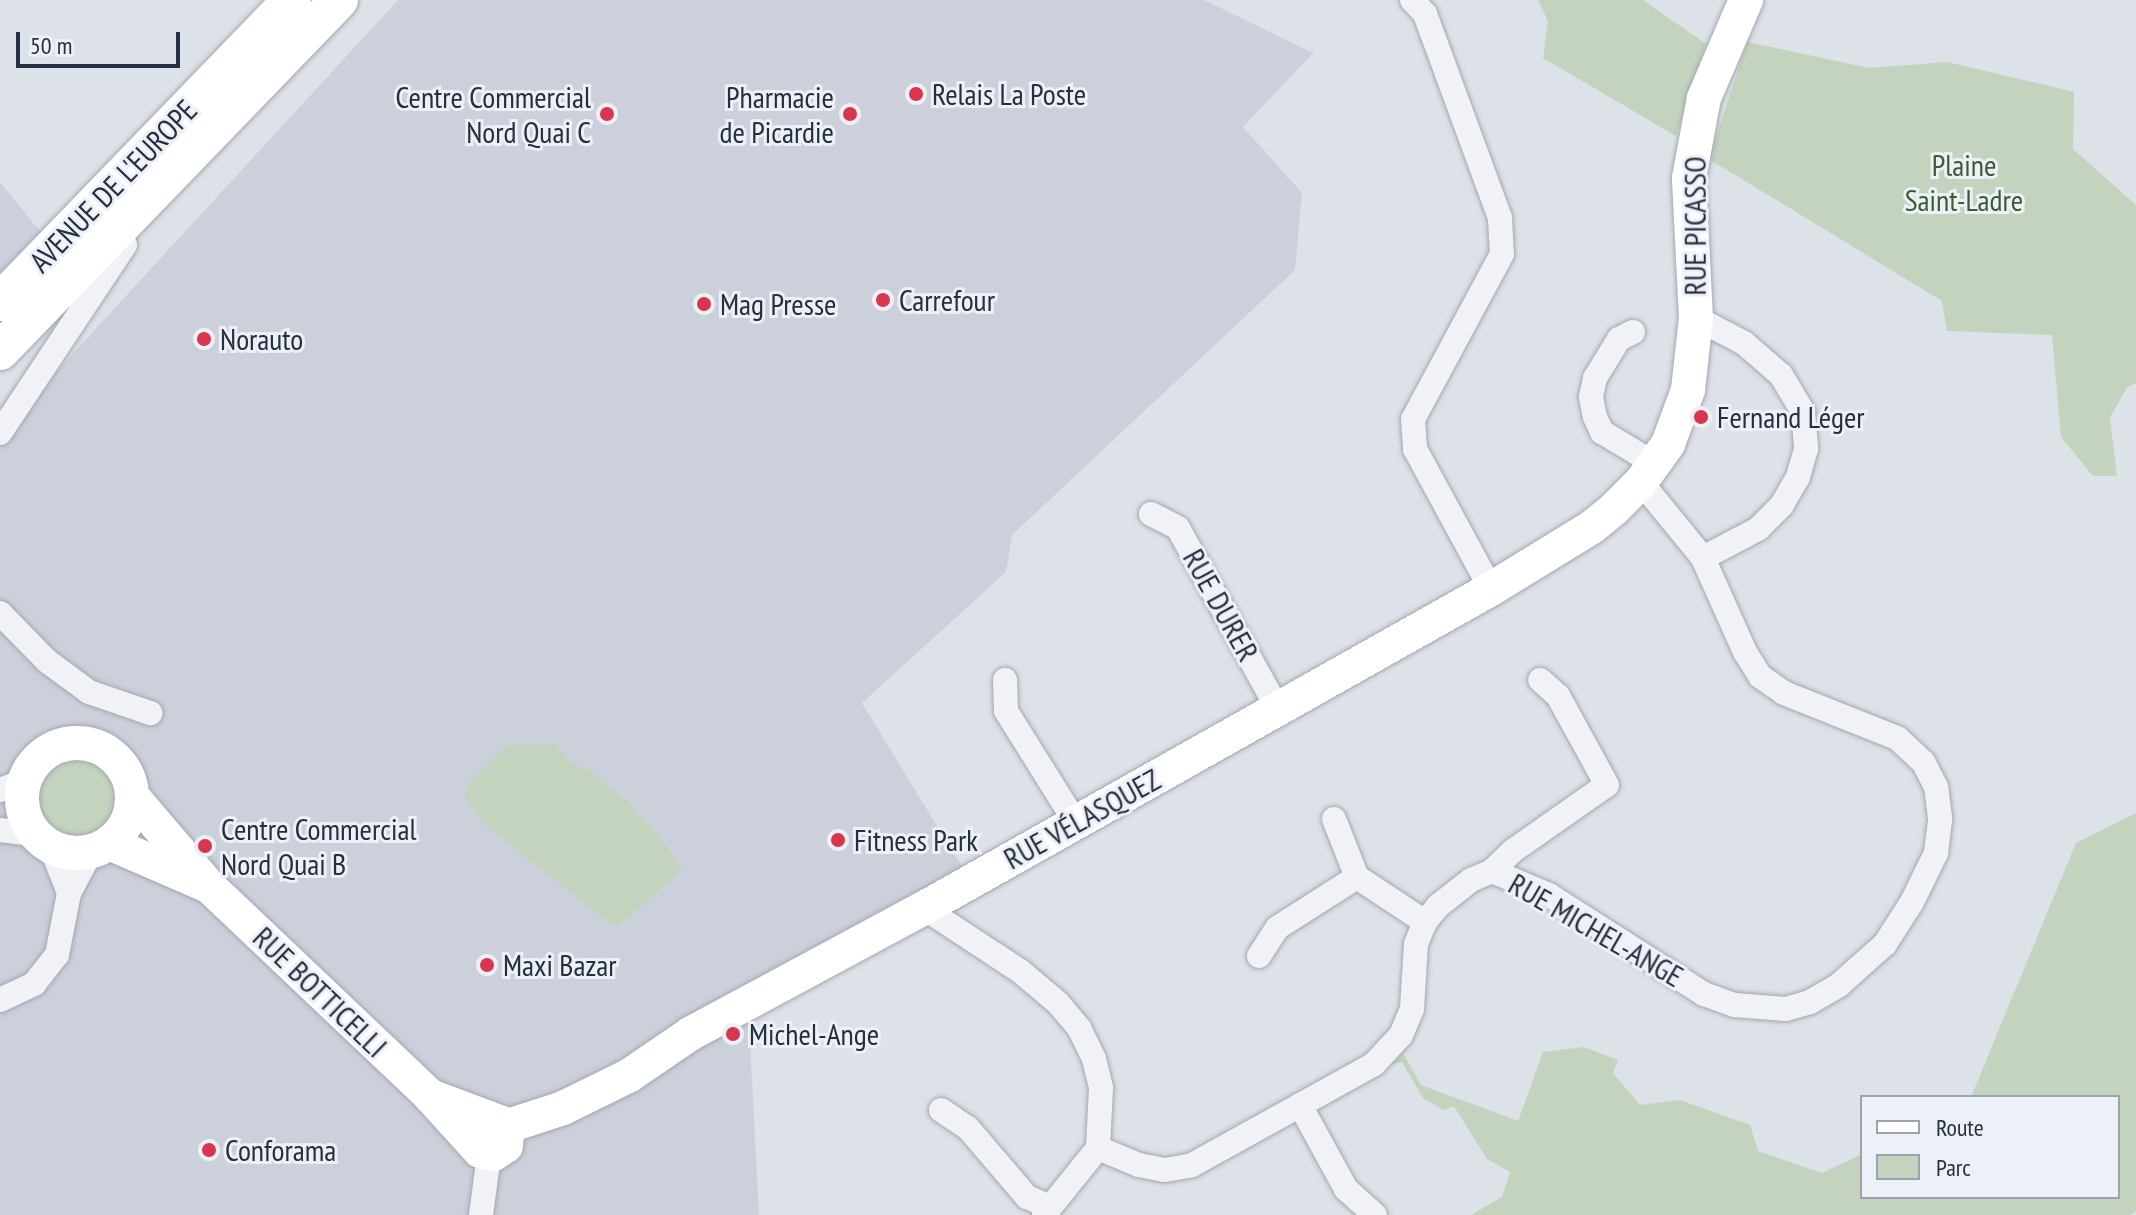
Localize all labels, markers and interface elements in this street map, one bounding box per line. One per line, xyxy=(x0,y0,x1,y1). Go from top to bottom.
scale bar xyxy=(20,16,184,66)
text: 50 m xyxy=(30,30,72,61)
place label: Relais La Poste xyxy=(932,76,1086,112)
place label: Centre Commercial Nord Quai C xyxy=(396,79,591,150)
place label: Pharmacie de Picardie xyxy=(719,79,834,150)
marker: Relais La Poste xyxy=(907,85,925,103)
street label: AVENUE DE L'EUROPE xyxy=(22,92,204,280)
marker: Centre Commercial Nord Quai C xyxy=(598,105,616,123)
marker: Pharmacie de Picardie xyxy=(841,105,859,123)
park label: Plaine Saint-Ladre xyxy=(1905,147,2023,218)
street label: RUE PICASSO xyxy=(1677,156,1713,296)
place label: Carrefour xyxy=(899,282,995,318)
place label: Mag Presse xyxy=(720,286,836,322)
marker: Carrefour xyxy=(874,291,892,309)
marker: Mag Presse xyxy=(695,295,713,313)
place label: Norauto xyxy=(220,321,303,357)
marker: Norauto xyxy=(195,330,213,348)
place label: Fernand Léger xyxy=(1717,399,1865,435)
marker: Fernand Léger xyxy=(1692,408,1710,426)
street label: RUE DURER xyxy=(1176,543,1266,667)
street label: RUE VÉLASQUEZ xyxy=(997,761,1167,877)
place label: Centre Commercial Nord Quai B xyxy=(221,811,416,882)
place label: Fitness Park xyxy=(854,822,978,858)
marker: Fitness Park xyxy=(829,831,847,849)
marker: Centre Commercial Nord Quai B xyxy=(196,837,214,855)
street label: RUE MICHEL-ANGE xyxy=(1502,866,1690,994)
street label: RUE BOTTICELLI xyxy=(246,919,394,1065)
place label: Maxi Bazar xyxy=(503,947,616,983)
marker: Maxi Bazar xyxy=(478,956,496,974)
place label: Michel-Ange xyxy=(749,1016,879,1052)
marker: Michel-Ange xyxy=(724,1025,742,1043)
legend xyxy=(1860,1095,2120,1199)
text: Route xyxy=(1936,1112,1984,1143)
place label: Conforama xyxy=(225,1132,336,1168)
marker: Conforama xyxy=(200,1141,218,1159)
text: Parc xyxy=(1936,1152,1971,1183)

